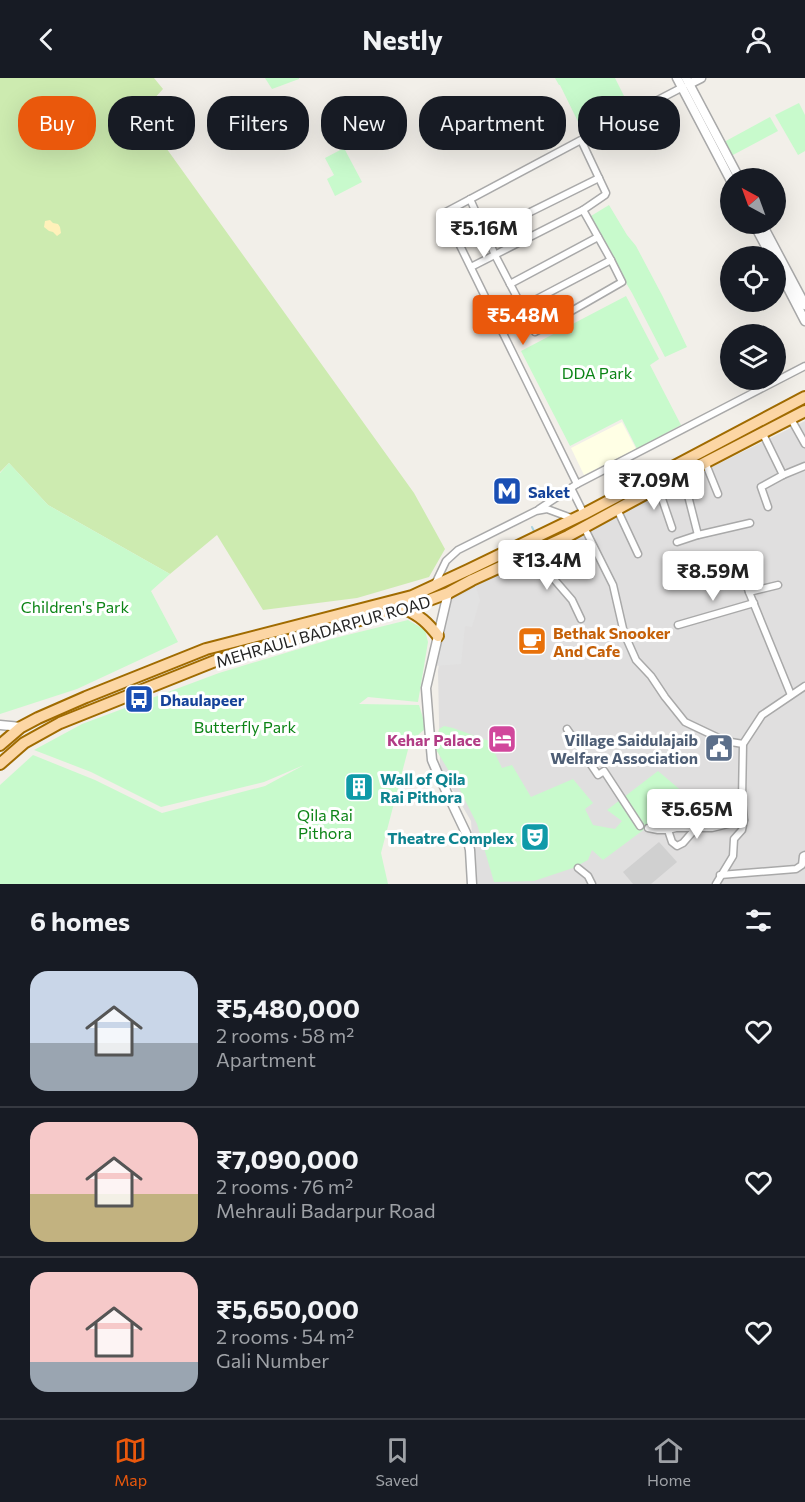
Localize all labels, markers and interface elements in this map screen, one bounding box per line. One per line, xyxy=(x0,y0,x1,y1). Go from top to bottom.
icon: back xyxy=(30,23,63,56)
text: Nestly xyxy=(362,23,443,56)
icon: person xyxy=(742,23,775,56)
chip: Buy xyxy=(18,96,96,150)
chip: Rent xyxy=(108,96,195,150)
chip: Filters xyxy=(207,96,309,150)
chip: New xyxy=(321,96,407,150)
chip: Apartment xyxy=(419,96,566,150)
chip: House xyxy=(578,96,680,150)
north arrow xyxy=(720,168,786,234)
map controls xyxy=(720,168,786,390)
pin: ₹5.16M xyxy=(435,208,533,259)
text: ₹5.16M xyxy=(450,215,518,239)
button: locate xyxy=(720,246,786,312)
pin: ₹5.48M xyxy=(474,295,572,346)
text: ₹5.48M xyxy=(487,302,559,326)
button: layers xyxy=(720,324,786,390)
park label: DDA Park xyxy=(562,363,633,382)
pin: ₹7.09M xyxy=(605,460,703,511)
text: ₹7.09M xyxy=(618,467,690,491)
metro station icon: Saket xyxy=(491,475,523,507)
place label: Saket xyxy=(528,482,570,501)
pin: ₹13.4M xyxy=(498,540,596,591)
text: ₹13.4M xyxy=(512,547,582,571)
pin: ₹8.59M xyxy=(664,551,762,602)
text: ₹8.59M xyxy=(676,558,750,582)
street label: MEHRAULI BADARPUR ROAD xyxy=(214,591,432,671)
park label: Children's Park xyxy=(21,597,129,616)
place label: Bethak Snooker And Cafe xyxy=(553,623,671,660)
cafe icon: Bethak Snooker And Cafe xyxy=(516,625,548,657)
bus stop icon: Dhaulapeer xyxy=(123,683,155,715)
place label: Dhaulapeer xyxy=(160,690,245,709)
park label: Butterfly Park xyxy=(194,717,296,736)
hotel icon: Kehar Palace xyxy=(486,723,518,755)
place label: Kehar Palace xyxy=(387,730,481,749)
place label: Village Saidulajaib Welfare Association xyxy=(550,730,698,767)
public building icon: Village Saidulajaib Welfare Association xyxy=(703,732,735,764)
place label: Wall of Qila Rai Pithora xyxy=(380,769,465,806)
building icon: Wall of Qila Rai Pithora xyxy=(343,771,375,803)
pin: ₹5.65M xyxy=(648,789,746,840)
text: ₹5.65M xyxy=(661,796,733,820)
park label: Qila Rai Pithora xyxy=(297,805,353,842)
theatre icon: Theatre Complex xyxy=(519,821,551,853)
place label: Theatre Complex xyxy=(387,828,514,847)
icon: filters xyxy=(742,904,775,937)
text: 6 homes xyxy=(30,905,130,936)
text: ₹5,480,000 xyxy=(216,992,360,1023)
icon: home xyxy=(78,995,150,1067)
icon: heart xyxy=(742,1015,775,1048)
text: 2 rooms · 58 m² xyxy=(216,1023,354,1047)
text: Apartment xyxy=(216,1047,316,1071)
text: ₹7,090,000 xyxy=(216,1143,359,1174)
icon: home xyxy=(78,1146,150,1218)
icon: heart xyxy=(742,1166,775,1199)
text: 2 rooms · 76 m² xyxy=(216,1174,353,1198)
text: Mehrauli Badarpur Road xyxy=(216,1198,435,1222)
text: ₹5,650,000 xyxy=(216,1293,359,1324)
icon: home xyxy=(78,1296,150,1368)
icon: heart xyxy=(742,1316,775,1349)
text: 2 rooms · 54 m² xyxy=(216,1324,354,1348)
text: Gali Number xyxy=(216,1348,329,1372)
tab: Map xyxy=(114,1434,147,1489)
tab: Saved xyxy=(375,1434,419,1489)
tab: Home xyxy=(647,1434,691,1489)

